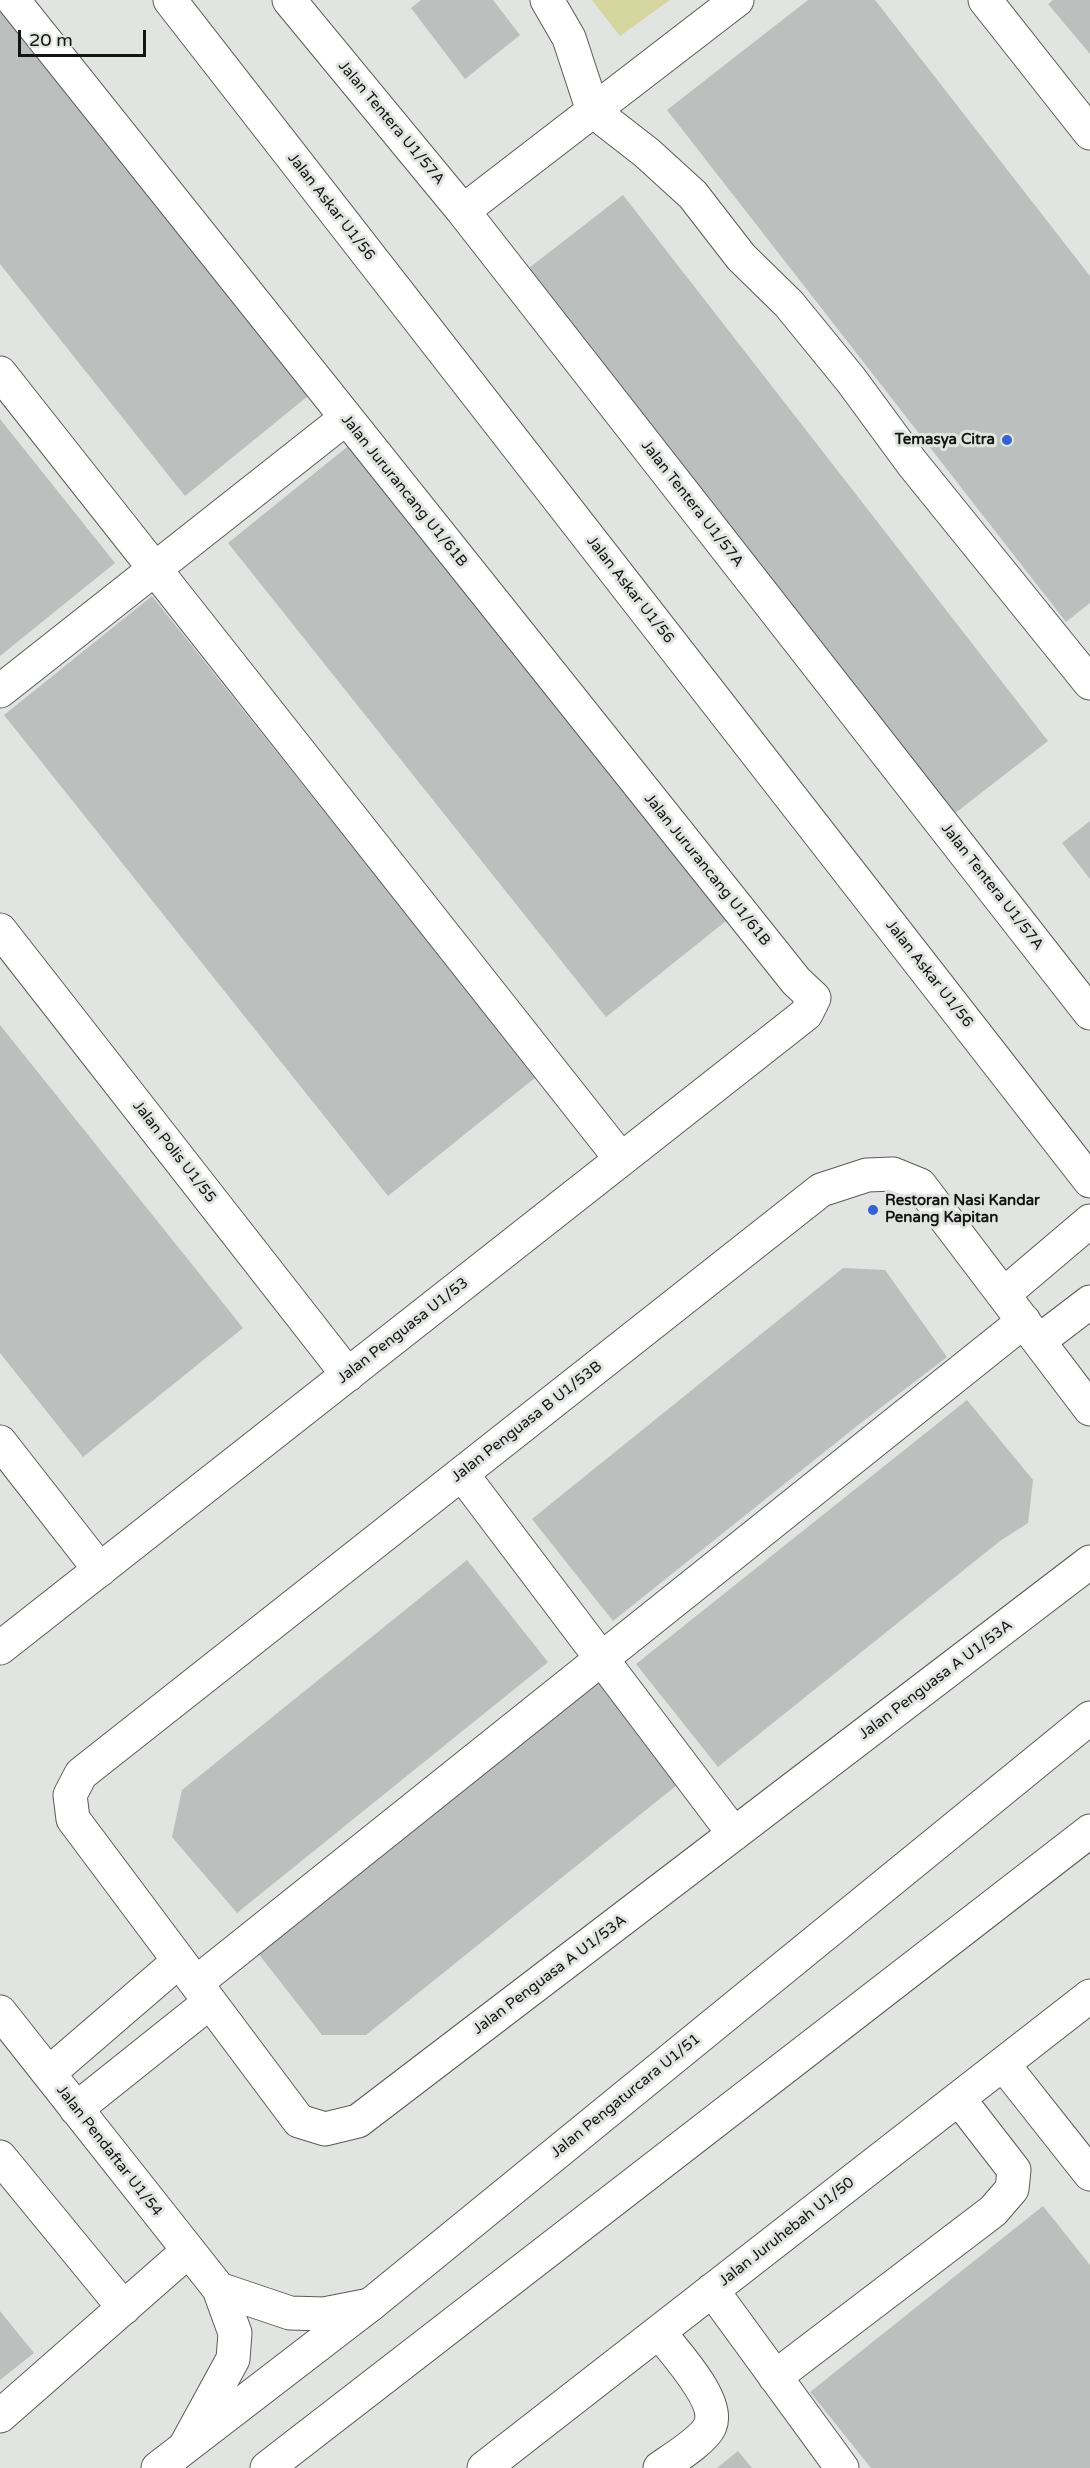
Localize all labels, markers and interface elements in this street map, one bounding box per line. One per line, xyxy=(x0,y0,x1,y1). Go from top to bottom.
scale bar xyxy=(21,18,148,56)
text: 20 m xyxy=(29,29,73,51)
street label: Jalan Tentera U1/57A xyxy=(334,58,448,188)
street label: Jalan Askar U1/56 xyxy=(283,150,379,264)
street label: Jalan Jururancang U1/61B xyxy=(337,411,471,571)
place label: Temasya Citra xyxy=(895,431,995,449)
marker: Temasya Citra xyxy=(1000,433,1014,447)
street label: Jalan Tentera U1/57A xyxy=(637,437,747,571)
street label: Jalan Askar U1/56 xyxy=(582,533,678,647)
street label: Jalan Jururancang U1/61B xyxy=(640,790,774,950)
street label: Jalan Tentera U1/57A xyxy=(937,820,1047,954)
street label: Jalan Askar U1/56 xyxy=(881,917,977,1031)
street label: Jalan Polis U1/55 xyxy=(129,1097,219,1207)
place label: Restoran Nasi Kandar Penang Kapitan xyxy=(885,1192,1040,1227)
marker: Restoran Nasi Kandar Penang Kapitan xyxy=(866,1203,880,1217)
street label: Jalan Penguasa U1/53 xyxy=(334,1274,472,1388)
street label: Jalan Penguasa B U1/53B xyxy=(448,1358,606,1486)
street label: Jalan Penguasa A U1/53A xyxy=(856,1616,1016,1744)
street label: Jalan Penguasa A U1/53A xyxy=(470,1911,630,2039)
street label: Jalan Pengaturcara U1/51 xyxy=(548,2030,704,2162)
street label: Jalan Pendaftar U1/54 xyxy=(52,2082,166,2220)
street label: Jalan Juruhebah U1/50 xyxy=(716,2174,858,2290)

